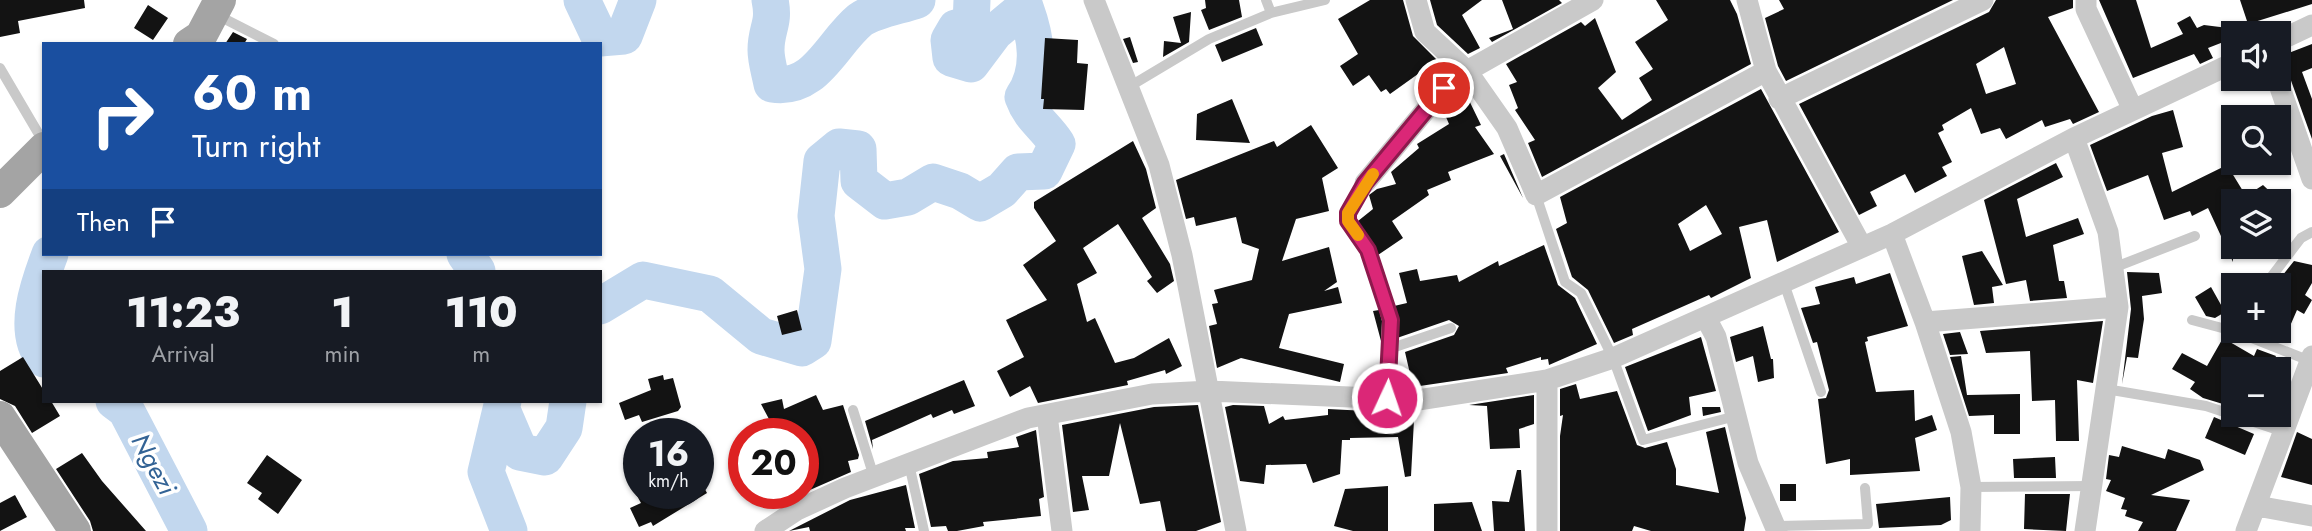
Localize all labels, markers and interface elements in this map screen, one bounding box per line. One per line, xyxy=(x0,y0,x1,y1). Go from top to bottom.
map controls xyxy=(2221,21,2291,427)
button: sound xyxy=(2221,21,2291,91)
text: 60 m xyxy=(192,58,312,128)
pin xyxy=(1414,58,1474,118)
icon: arrive xyxy=(1425,69,1463,107)
icon: right xyxy=(77,70,168,161)
button: search xyxy=(2221,105,2291,175)
text: Turn right xyxy=(192,123,321,169)
button: layers xyxy=(2221,189,2291,259)
text: Then xyxy=(77,203,130,241)
icon: arrive xyxy=(144,203,182,241)
button: + xyxy=(2221,273,2291,343)
text: 11:23 xyxy=(126,282,240,343)
text: 1 xyxy=(331,282,354,343)
text: 110 xyxy=(445,282,518,343)
text: Arrival xyxy=(152,337,215,371)
text: min xyxy=(324,337,360,371)
text: m xyxy=(472,337,490,371)
button: − xyxy=(2221,357,2291,427)
position arrow xyxy=(1350,361,1424,435)
speed limit sign: 20 xyxy=(728,418,819,509)
water label: Ngezi xyxy=(122,427,186,502)
text: 16 xyxy=(648,429,689,479)
text: km/h xyxy=(648,468,689,494)

